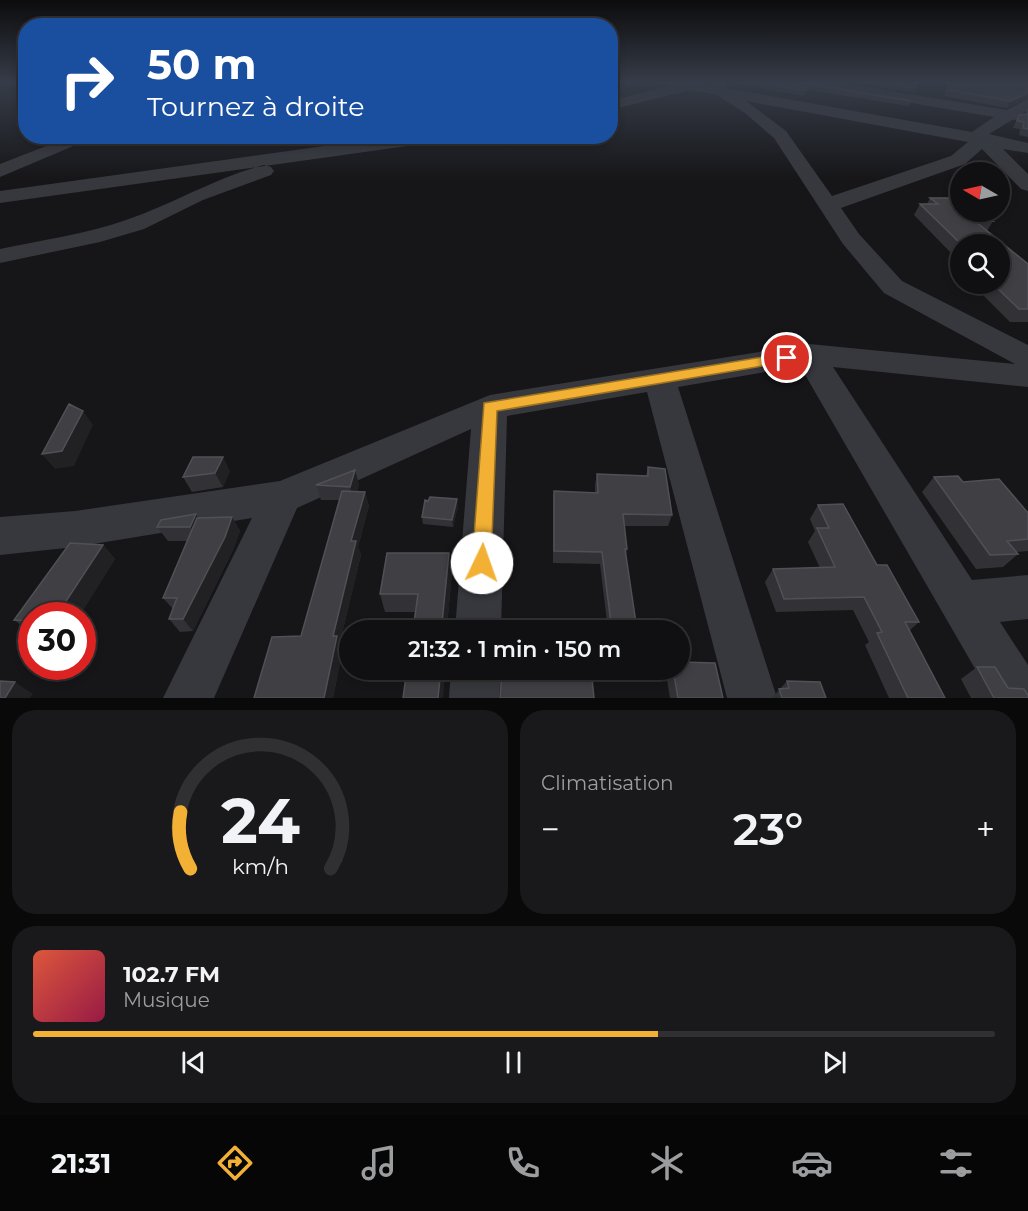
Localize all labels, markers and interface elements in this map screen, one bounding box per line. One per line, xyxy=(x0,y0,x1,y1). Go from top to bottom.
text: 50 m xyxy=(147,38,256,90)
icon: right xyxy=(48,42,126,120)
text: Tournez à droite xyxy=(147,90,365,123)
north arrow xyxy=(950,162,1010,222)
map controls xyxy=(950,162,1010,294)
button: search xyxy=(950,234,1010,294)
pin xyxy=(761,332,812,383)
icon: arrive xyxy=(770,341,803,374)
position arrow xyxy=(450,531,514,595)
speed limit sign: 30 xyxy=(18,602,96,680)
text: 21:32 · 1 min · 150 m xyxy=(408,636,621,663)
text: Climatisation xyxy=(541,771,674,795)
text: 24 xyxy=(220,783,300,859)
text: 23° xyxy=(733,801,803,856)
text: − xyxy=(541,809,560,849)
text: + xyxy=(976,809,995,849)
text: km/h xyxy=(231,853,289,879)
text: 102.7 FM xyxy=(123,961,220,988)
text: Musique xyxy=(123,988,210,1012)
icon: previous xyxy=(177,1046,210,1079)
icon: pause xyxy=(497,1046,530,1079)
icon: next xyxy=(818,1046,851,1079)
icon: directions xyxy=(214,1142,256,1184)
icon: music xyxy=(358,1142,400,1184)
icon: phone xyxy=(502,1142,544,1184)
icon: climate xyxy=(646,1142,688,1184)
icon: car xyxy=(791,1142,833,1184)
icon: filters xyxy=(935,1142,977,1184)
text: 21:31 xyxy=(51,1147,111,1180)

